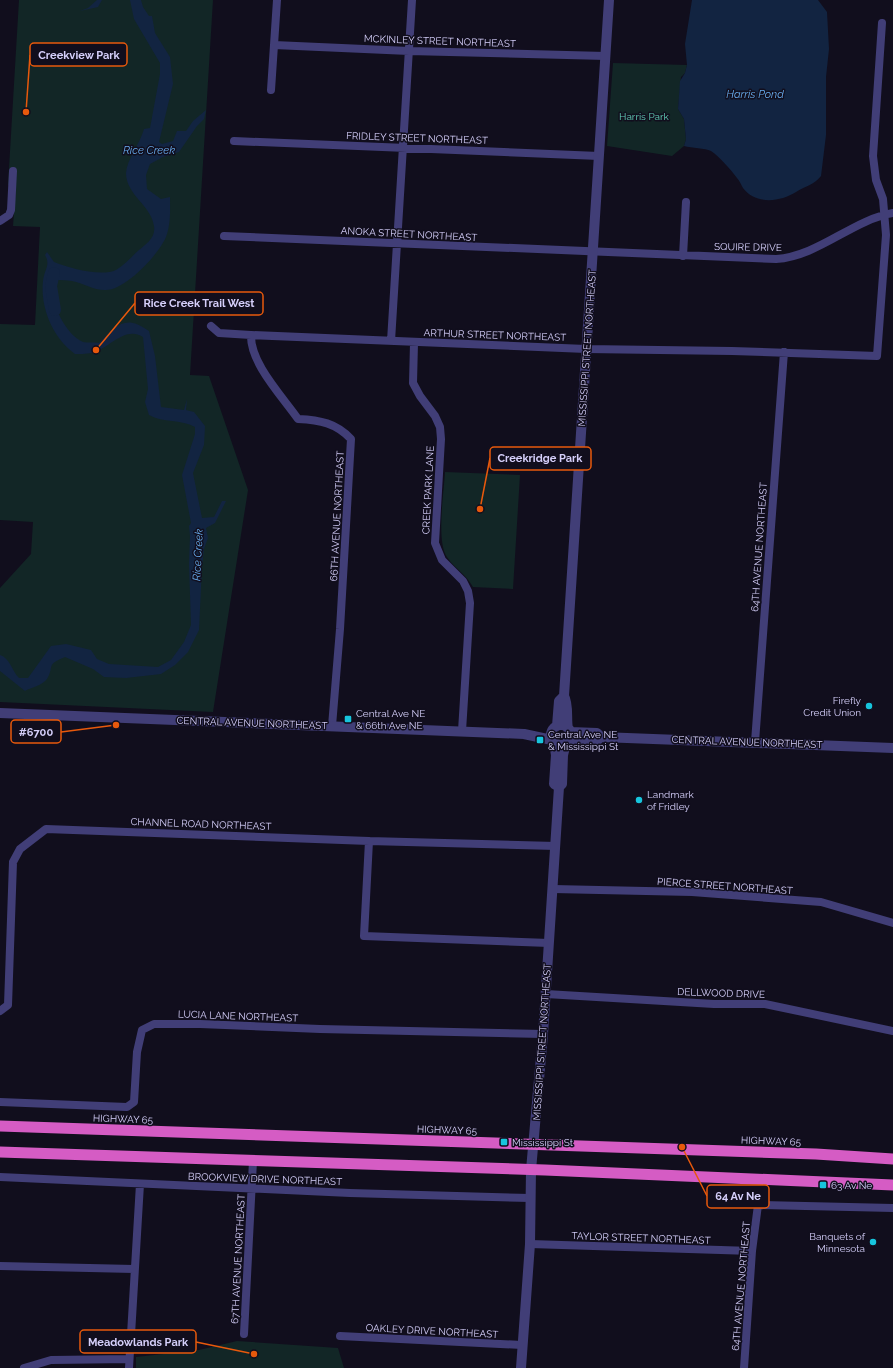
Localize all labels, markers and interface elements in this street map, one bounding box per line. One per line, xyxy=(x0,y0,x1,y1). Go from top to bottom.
street label: MCKINLEY STREET NORTHEAST xyxy=(364,33,516,49)
callout: Creekview Park xyxy=(30,43,127,66)
text: Creekview Park xyxy=(38,49,121,62)
water label: Harris Pond xyxy=(726,88,784,101)
park label: Harris Park xyxy=(619,111,670,122)
street label: FRIDLEY STREET NORTHEAST xyxy=(346,130,488,146)
water label: Rice Creek xyxy=(123,144,175,157)
street label: ANOKA STREET NORTHEAST xyxy=(340,225,478,243)
street label: SQUIRE DRIVE xyxy=(714,241,782,253)
street label: MISSISSIPPI STREET NORTHEAST xyxy=(576,269,598,427)
callout: Rice Creek Trail West xyxy=(135,292,263,315)
text: Rice Creek Trail West xyxy=(144,297,255,310)
street label: ARTHUR STREET NORTHEAST xyxy=(424,327,566,343)
street label: CREEK PARK LANE xyxy=(420,445,436,535)
callout: Creekridge Park xyxy=(490,447,591,470)
street label: 66TH AVENUE NORTHEAST xyxy=(328,450,346,582)
text: Creekridge Park xyxy=(498,452,583,465)
street label: 64TH AVENUE NORTHEAST xyxy=(749,482,769,612)
water label: Rice Creek xyxy=(190,529,206,581)
place label: Firefly Credit Union xyxy=(803,695,862,718)
marker: Firefly Credit Union xyxy=(864,701,874,711)
place label: Central Ave NE & 66th Ave NE xyxy=(356,708,425,731)
marker: Central Ave NE & 66th Ave NE xyxy=(343,714,353,724)
street label: CENTRAL AVENUE NORTHEAST xyxy=(176,715,328,731)
callout: #6700 xyxy=(11,720,61,743)
text: #6700 xyxy=(19,726,53,739)
place label: Central Ave NE & Mississippi St xyxy=(548,729,619,752)
street label: CENTRAL AVENUE NORTHEAST xyxy=(671,734,823,750)
marker: Central Ave NE & Mississippi St xyxy=(535,735,545,745)
place label: Landmark of Fridley xyxy=(647,789,694,812)
marker: Landmark of Fridley xyxy=(634,795,644,805)
street label: CHANNEL ROAD NORTHEAST xyxy=(130,816,272,832)
street label: PIERCE STREET NORTHEAST xyxy=(657,876,793,896)
street label: MISSISSIPPI STREET NORTHEAST xyxy=(531,963,553,1121)
street label: DELLWOOD DRIVE xyxy=(677,986,765,1000)
street label: LUCIA LANE NORTHEAST xyxy=(178,1008,298,1024)
street label: HIGHWAY 65 xyxy=(93,1112,154,1126)
street label: HIGHWAY 65 xyxy=(417,1123,478,1137)
street label: HIGHWAY 65 xyxy=(741,1134,802,1148)
marker: Mississippi St xyxy=(499,1137,509,1147)
place label: Mississippi St xyxy=(512,1137,574,1148)
street label: BROOKVIEW DRIVE NORTHEAST xyxy=(188,1171,342,1187)
marker: 63 Av Ne xyxy=(818,1180,828,1190)
place label: 63 Av Ne xyxy=(831,1180,872,1191)
callout: 64 Av Ne xyxy=(707,1185,769,1208)
text: 64 Av Ne xyxy=(715,1190,761,1203)
street label: 67TH AVENUE NORTHEAST xyxy=(229,1194,247,1324)
street label: 64TH AVENUE NORTHEAST xyxy=(730,1221,752,1351)
street label: TAYLOR STREET NORTHEAST xyxy=(571,1230,711,1246)
place label: Banquets of Minnesota xyxy=(809,1231,866,1254)
marker: Banquets of Minnesota xyxy=(868,1237,878,1247)
street label: OAKLEY DRIVE NORTHEAST xyxy=(365,1322,499,1340)
callout: Meadowlands Park xyxy=(80,1330,196,1353)
text: Meadowlands Park xyxy=(88,1336,189,1349)

